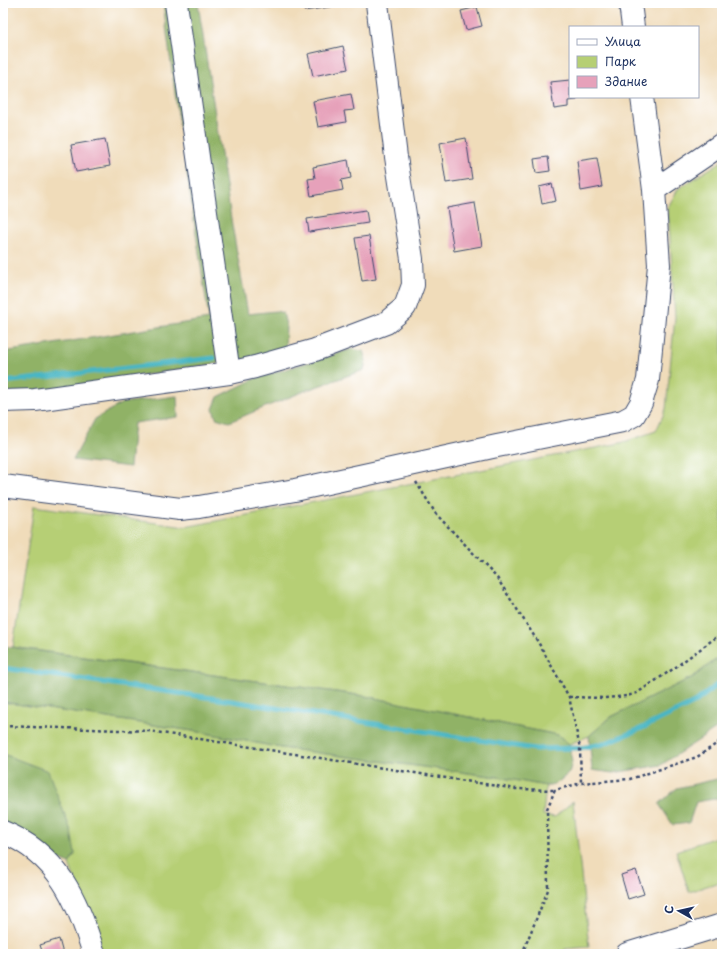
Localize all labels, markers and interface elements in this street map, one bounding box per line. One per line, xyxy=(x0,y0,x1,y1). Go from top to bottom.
legend xyxy=(569,26,699,98)
text: Улица xyxy=(605,32,641,50)
text: Парк xyxy=(605,52,637,70)
text: Здание xyxy=(605,72,647,90)
north arrow xyxy=(659,891,699,931)
text: С xyxy=(660,904,678,915)

